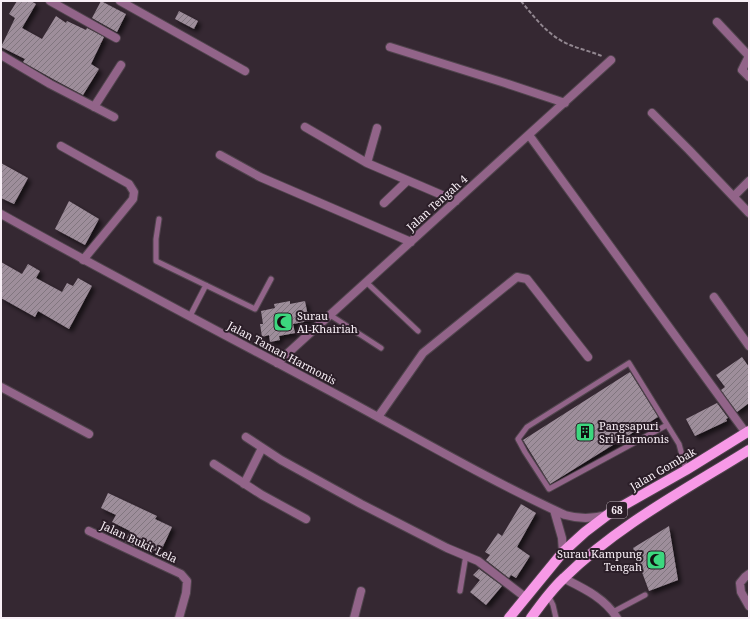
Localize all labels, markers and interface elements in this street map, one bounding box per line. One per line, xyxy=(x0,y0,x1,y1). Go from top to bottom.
street label: Jalan Tengah 4 xyxy=(402,171,470,235)
place label: Surau Al-Khairiah xyxy=(297,308,358,336)
mosque icon: Surau Al-Khairiah xyxy=(272,311,294,333)
street label: Jalan Taman Harmonis xyxy=(224,317,339,388)
place label: Pangsapuri Sri Harmonis xyxy=(599,418,669,446)
building icon: Pangsapuri Sri Harmonis xyxy=(574,421,596,443)
street label: Jalan Gombak xyxy=(626,443,699,494)
road number: 68 xyxy=(607,502,627,518)
street label: Jalan Bukit Lela xyxy=(98,517,180,566)
place label: Surau Kampung Tengah xyxy=(557,546,642,574)
mosque icon: Surau Kampung Tengah xyxy=(645,549,667,571)

